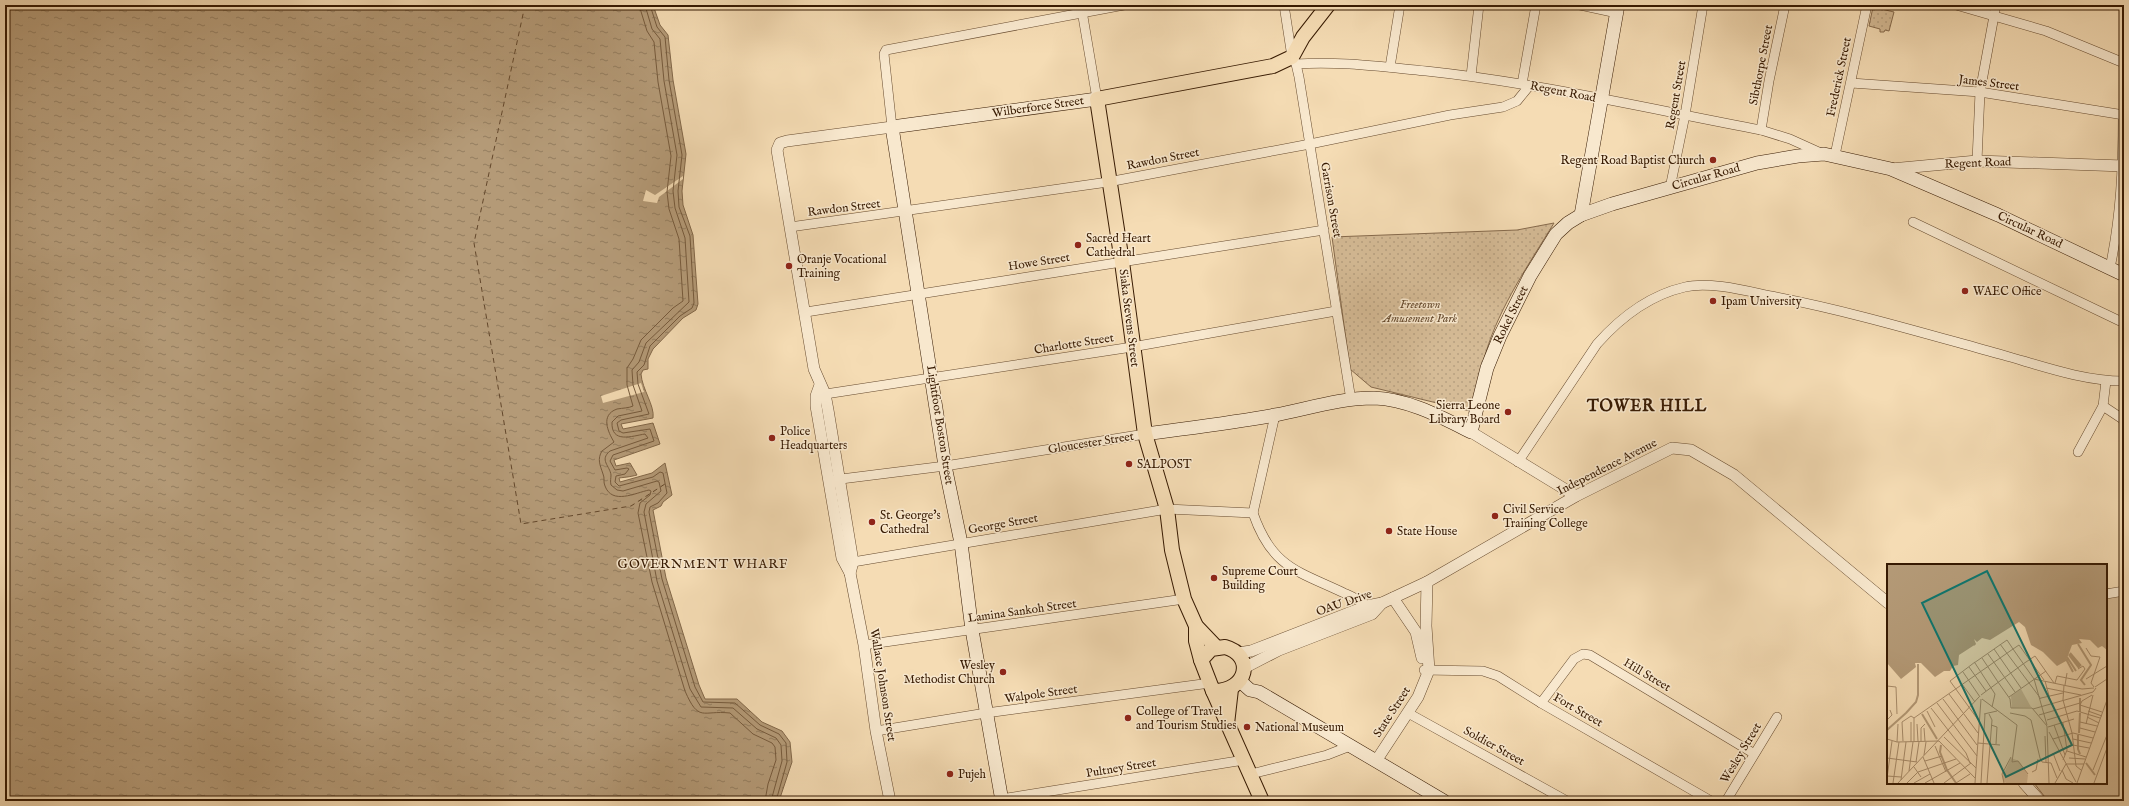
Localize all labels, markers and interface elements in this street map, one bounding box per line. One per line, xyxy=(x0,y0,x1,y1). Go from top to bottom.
street label: Sibthorpe Street xyxy=(1746,24,1777,107)
street label: Frederick Street xyxy=(1823,36,1855,118)
street label: Regent Street xyxy=(1663,59,1689,131)
street label: James Street xyxy=(1956,72,2020,95)
street label: Regent Road xyxy=(1529,78,1598,106)
street label: Wilberforce Street xyxy=(991,93,1085,121)
street label: Rawdon Street xyxy=(1125,145,1201,173)
place label: Regent Road Baptist Church xyxy=(1561,153,1706,169)
street label: Regent Road xyxy=(1944,154,2012,172)
marker: Regent Road Baptist Church xyxy=(1708,155,1718,165)
street label: Circular Road xyxy=(1670,160,1742,194)
street label: Garrison Street xyxy=(1317,161,1345,239)
street label: Rawdon Street xyxy=(807,196,881,220)
street label: Circular Road xyxy=(1995,208,2065,252)
place label: Sacred Heart Cathedral xyxy=(1086,231,1151,260)
marker: Sacred Heart Cathedral xyxy=(1073,240,1083,250)
street label: Howe Street xyxy=(1007,250,1071,274)
place label: Oranje Vocational Training xyxy=(797,252,887,281)
marker: Oranje Vocational Training xyxy=(784,261,794,271)
street label: Siaka Stevens Street xyxy=(1116,268,1142,368)
street label: Rokel Street xyxy=(1490,283,1532,347)
place label: WAEC Office xyxy=(1973,284,2042,299)
marker: WAEC Office xyxy=(1960,286,1970,296)
place label: Ipam University xyxy=(1721,294,1802,310)
marker: Ipam University xyxy=(1708,296,1718,306)
park label: Freetown Amusement Park xyxy=(1381,297,1457,326)
street label: Charlotte Street xyxy=(1033,330,1115,358)
street label: Lightfoot Boston Street xyxy=(923,364,957,486)
district label: TOWER HILL xyxy=(1586,397,1707,417)
place label: Sierra Leone Library Board xyxy=(1429,398,1501,427)
marker: Sierra Leone Library Board xyxy=(1503,407,1513,417)
place label: Police Headquarters xyxy=(780,424,847,454)
street label: Gloucester Street xyxy=(1047,429,1135,457)
marker: Police Headquarters xyxy=(767,433,777,443)
street label: Independence Avenue xyxy=(1555,435,1660,500)
place label: SALPOST xyxy=(1137,457,1192,472)
marker: SALPOST xyxy=(1124,459,1134,469)
place label: Civil Service Training College xyxy=(1503,502,1588,531)
place label: St. George's Cathedral xyxy=(880,508,941,537)
street label: George Street xyxy=(967,511,1039,537)
marker: Civil Service Training College xyxy=(1490,511,1500,521)
marker: St. George's Cathedral xyxy=(867,517,877,527)
place label: State House xyxy=(1397,524,1458,539)
marker: State House xyxy=(1384,526,1394,536)
district label: GOVERNMENT WHARF xyxy=(618,556,788,573)
place label: Supreme Court Building xyxy=(1222,564,1298,593)
inset map xyxy=(1887,564,2107,784)
marker: Supreme Court Building xyxy=(1209,573,1219,583)
street label: OAU Drive xyxy=(1314,586,1374,620)
street label: Lamina Sankoh Street xyxy=(967,596,1077,626)
street label: Wallace Johnson Street xyxy=(866,627,899,743)
street label: Hill Street xyxy=(1621,655,1673,695)
place label: Wesley Methodist Church xyxy=(904,658,996,687)
marker: Wesley Methodist Church xyxy=(998,667,1008,677)
street label: Walpole Street xyxy=(1004,681,1078,708)
street label: State Street xyxy=(1370,684,1414,740)
street label: Fort Street xyxy=(1550,690,1606,730)
place label: College of Travel and Tourism Studies xyxy=(1136,704,1236,733)
marker: College of Travel and Tourism Studies xyxy=(1123,713,1133,723)
place label: National Museum xyxy=(1255,720,1344,735)
street label: Wesley Street xyxy=(1717,720,1765,786)
marker: National Museum xyxy=(1242,722,1252,732)
street label: Soldier Street xyxy=(1461,723,1527,769)
street label: Pultney Street xyxy=(1085,755,1157,781)
place label: Pujeh xyxy=(958,767,987,782)
marker: Pujeh xyxy=(945,769,955,779)

